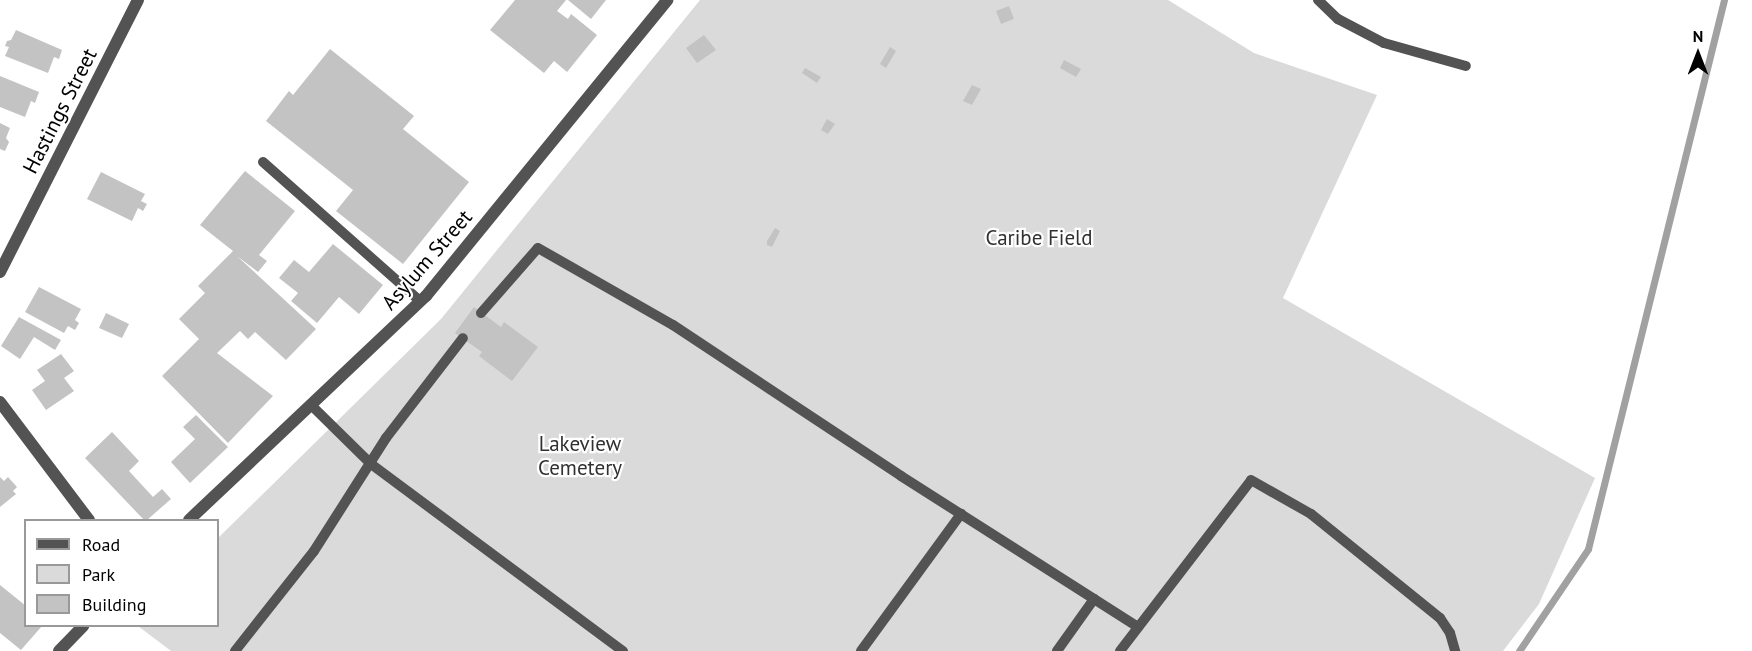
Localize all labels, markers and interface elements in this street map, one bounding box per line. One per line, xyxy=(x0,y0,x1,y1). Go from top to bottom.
north arrow xyxy=(1668,24,1728,84)
text: N xyxy=(1693,26,1703,46)
street label: Hastings Street xyxy=(18,44,102,178)
street label: Asylum Street xyxy=(377,205,477,315)
park label: Caribe Field xyxy=(985,225,1093,251)
park label: Lakeview Cemetery xyxy=(538,431,622,481)
legend xyxy=(24,519,219,627)
text: Road xyxy=(82,533,120,556)
text: Park xyxy=(82,563,115,586)
text: Building xyxy=(82,593,146,616)

